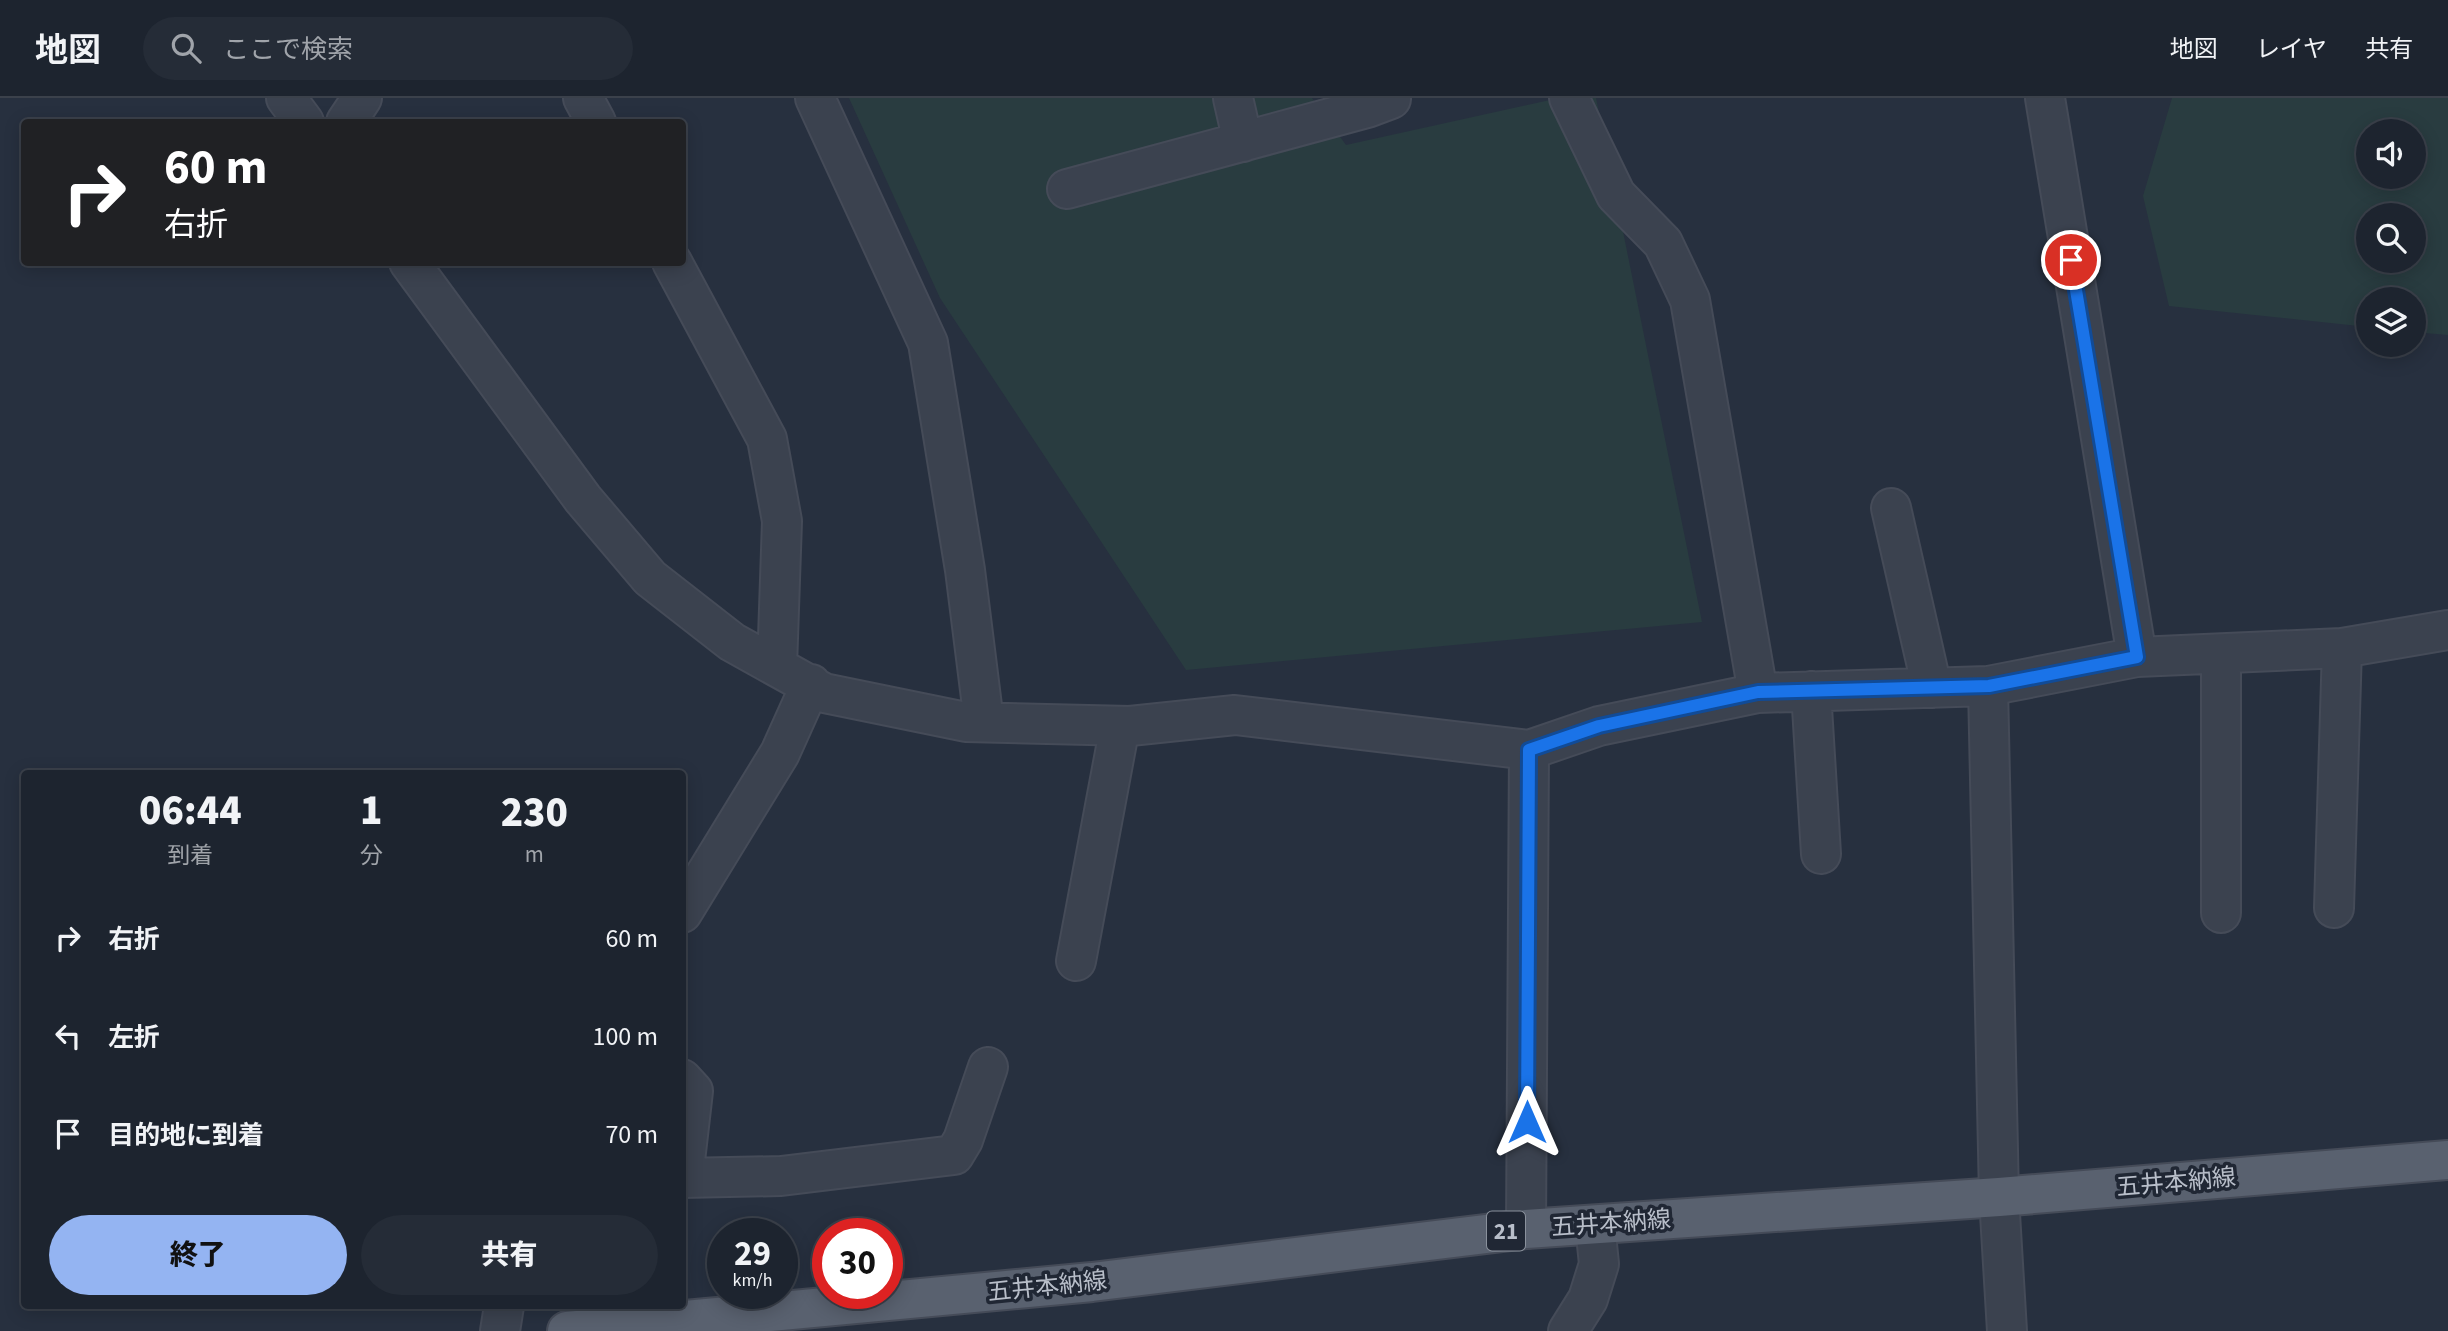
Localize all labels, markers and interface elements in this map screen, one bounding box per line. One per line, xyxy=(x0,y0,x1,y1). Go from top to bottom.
search box xyxy=(143,17,633,80)
text: 地図 xyxy=(35,27,101,74)
icon: search xyxy=(167,29,205,67)
text: ここで検索 xyxy=(223,31,353,68)
text: 地図 xyxy=(2170,32,2218,67)
text: レイヤ xyxy=(2256,32,2327,67)
text: 共有 xyxy=(2365,32,2413,67)
map controls xyxy=(2356,119,2426,357)
button: sound xyxy=(2356,119,2426,189)
text: 60 m xyxy=(164,133,268,203)
icon: right xyxy=(49,147,140,238)
text: 右折 xyxy=(164,202,228,248)
button: search xyxy=(2356,203,2426,273)
pin xyxy=(2041,230,2101,290)
icon: arrive xyxy=(2052,241,2090,279)
button: layers xyxy=(2356,287,2426,357)
text: 06:44 xyxy=(139,781,242,841)
text: 1 xyxy=(360,781,382,841)
text: 230 xyxy=(501,783,568,843)
text: m xyxy=(525,838,544,871)
text: 到着 xyxy=(167,839,213,872)
text: 分 xyxy=(360,839,383,872)
icon: right xyxy=(49,919,87,957)
text: 60 m xyxy=(605,920,658,957)
text: 右折 xyxy=(108,921,160,958)
icon: left xyxy=(49,1017,87,1055)
text: 100 m xyxy=(592,1018,658,1055)
text: 左折 xyxy=(108,1019,160,1056)
position arrow xyxy=(1490,1085,1564,1159)
icon: arrive xyxy=(49,1115,87,1153)
text: 70 m xyxy=(605,1116,658,1153)
text: 目的地に到着 xyxy=(108,1117,264,1154)
street label: 五井本納線 xyxy=(2115,1160,2237,1205)
street label: 五井本納線 xyxy=(1550,1202,1672,1245)
road number: 21 xyxy=(1487,1212,1525,1250)
button: 終了 xyxy=(49,1215,347,1295)
button: 共有 xyxy=(361,1215,658,1295)
speed limit sign: 30 xyxy=(812,1218,903,1309)
text: 29 xyxy=(734,1229,771,1279)
street label: 五井本納線 xyxy=(986,1263,1109,1310)
text: km/h xyxy=(733,1268,772,1293)

